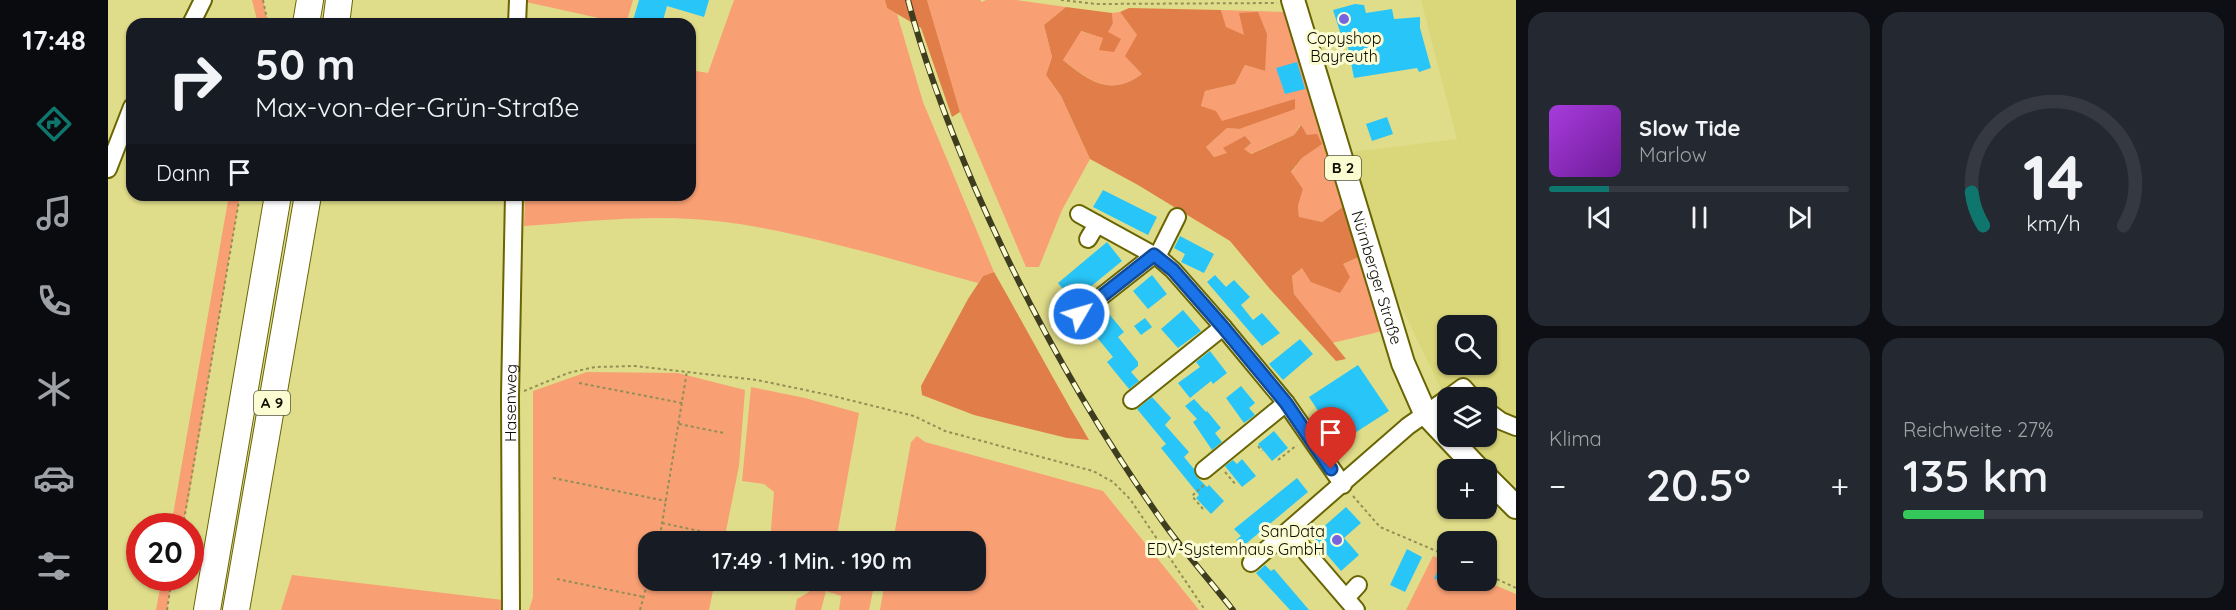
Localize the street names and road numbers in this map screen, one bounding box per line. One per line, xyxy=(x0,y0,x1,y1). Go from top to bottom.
road number: B 2 xyxy=(1325,156,1361,180)
street label: Nürnberger Straße xyxy=(1347,208,1407,347)
street label: Hasenweg xyxy=(500,364,521,442)
road number: A 9 xyxy=(254,391,290,415)

